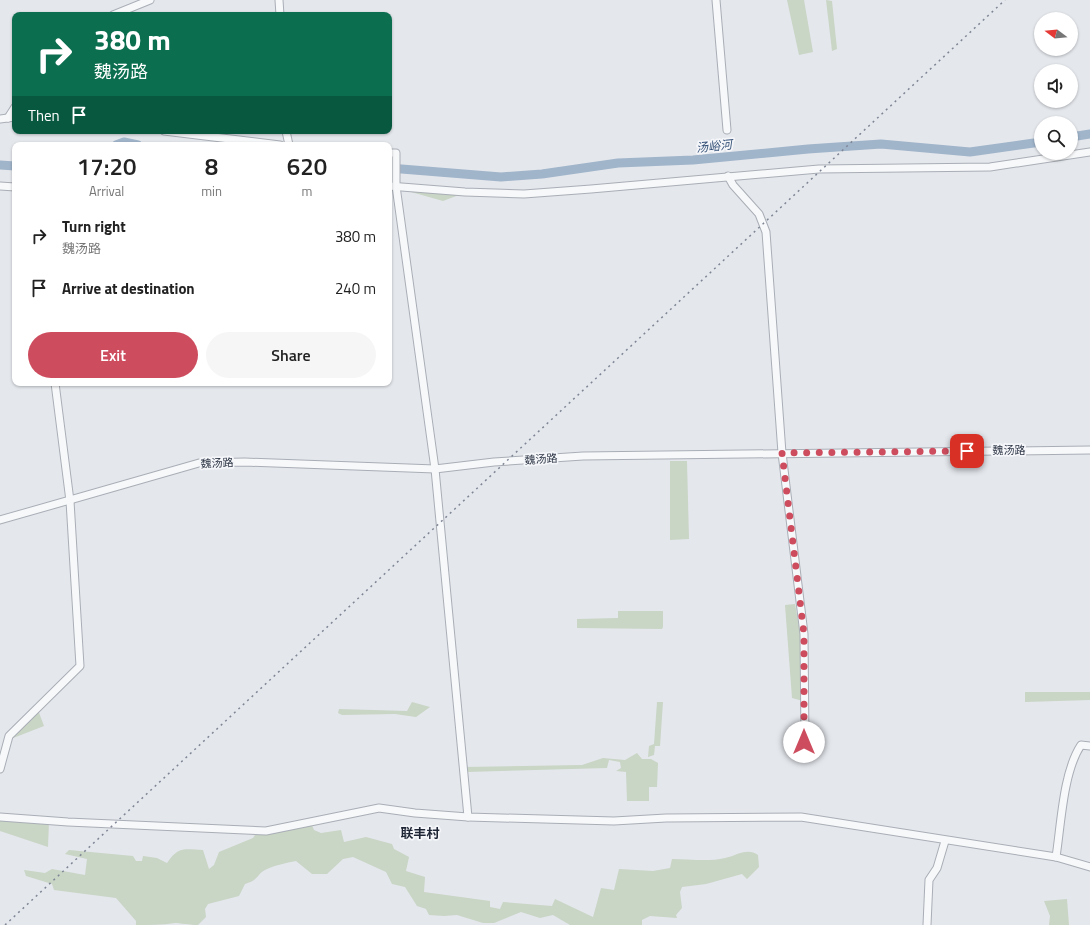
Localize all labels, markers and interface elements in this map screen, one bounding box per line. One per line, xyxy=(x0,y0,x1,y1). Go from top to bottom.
north arrow xyxy=(1034,12,1078,56)
map controls xyxy=(1034,12,1078,160)
text: 380 m xyxy=(94,18,171,61)
icon: right xyxy=(28,28,80,80)
text: 魏汤路 xyxy=(94,58,148,85)
button: sound xyxy=(1034,64,1078,108)
text: Then xyxy=(28,104,60,127)
icon: arrive xyxy=(68,104,90,126)
button: search xyxy=(1034,116,1078,160)
water label: 汤峪河 xyxy=(695,134,735,157)
text: 17:20 xyxy=(77,148,136,184)
text: 8 xyxy=(205,148,218,184)
text: 620 xyxy=(287,148,327,184)
text: Arrival xyxy=(89,181,124,201)
text: min xyxy=(201,181,222,201)
text: m xyxy=(302,181,312,201)
text: Turn right xyxy=(62,215,126,238)
icon: right xyxy=(28,225,50,247)
text: 380 m xyxy=(335,225,376,248)
text: 魏汤路 xyxy=(62,238,101,258)
icon: arrive xyxy=(28,277,50,299)
text: Arrive at destination xyxy=(62,277,195,300)
text: 240 m xyxy=(335,277,376,300)
button: Exit xyxy=(28,332,198,378)
button: Share xyxy=(206,332,376,378)
pin xyxy=(950,434,984,468)
icon: arrive xyxy=(956,440,978,462)
street label: 魏汤路 xyxy=(993,442,1026,458)
street label: 魏汤路 xyxy=(524,450,558,468)
street label: 魏汤路 xyxy=(200,454,234,472)
position arrow xyxy=(783,721,825,763)
district label: 联丰村 xyxy=(400,823,440,843)

